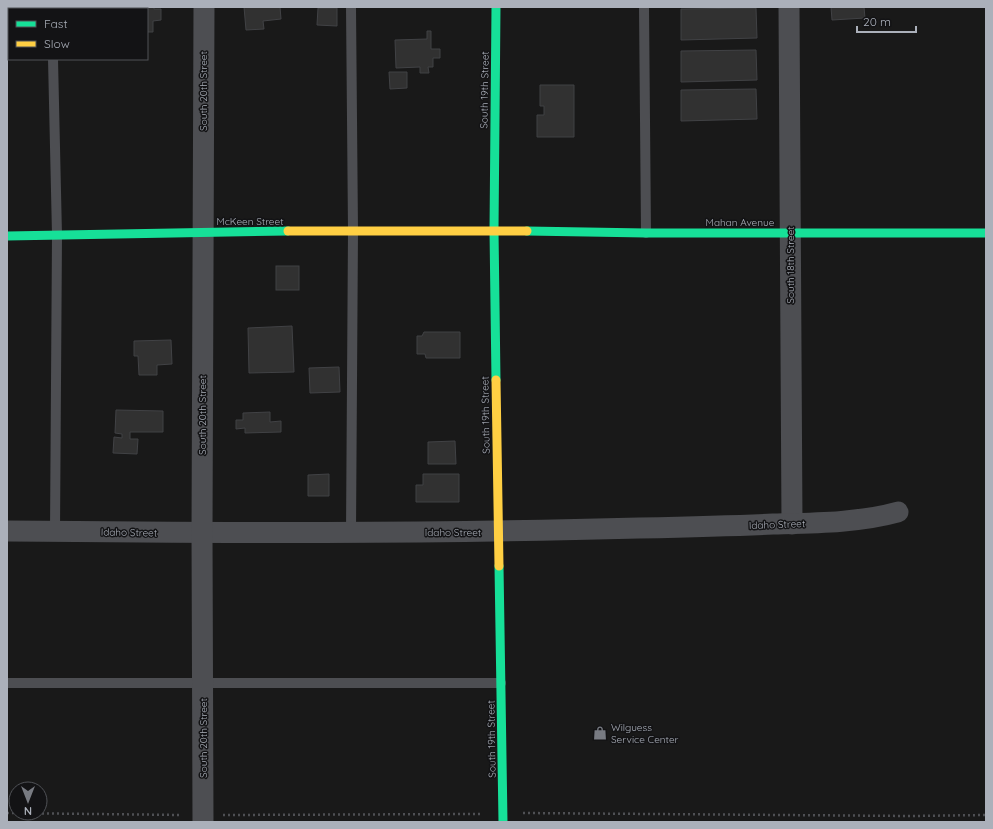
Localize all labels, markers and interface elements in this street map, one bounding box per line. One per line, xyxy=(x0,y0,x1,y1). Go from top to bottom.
legend xyxy=(8,8,148,60)
scale bar xyxy=(857,8,916,34)
text: 20 m xyxy=(863,14,891,29)
text: Fast xyxy=(44,16,68,31)
text: Slow xyxy=(44,36,70,51)
street label: South 20th Street xyxy=(197,51,210,131)
street label: South 19th Street xyxy=(477,51,492,129)
street label: McKeen Street xyxy=(216,215,284,228)
street label: Mahan Avenue xyxy=(706,216,775,229)
street label: South 18th Street xyxy=(784,226,797,304)
street label: South 20th Street xyxy=(196,375,209,455)
street label: South 19th Street xyxy=(478,375,493,454)
street label: Idaho Street xyxy=(749,517,806,532)
street label: Idaho Street xyxy=(101,526,158,540)
street label: Idaho Street xyxy=(425,526,482,539)
street label: South 20th Street xyxy=(197,698,210,778)
street label: South 19th Street xyxy=(484,699,499,778)
place label: Wilguess Service Center xyxy=(611,721,679,746)
shop icon: Wilguess Service Center xyxy=(592,725,608,741)
north arrow xyxy=(8,781,48,821)
text: N xyxy=(24,804,32,818)

